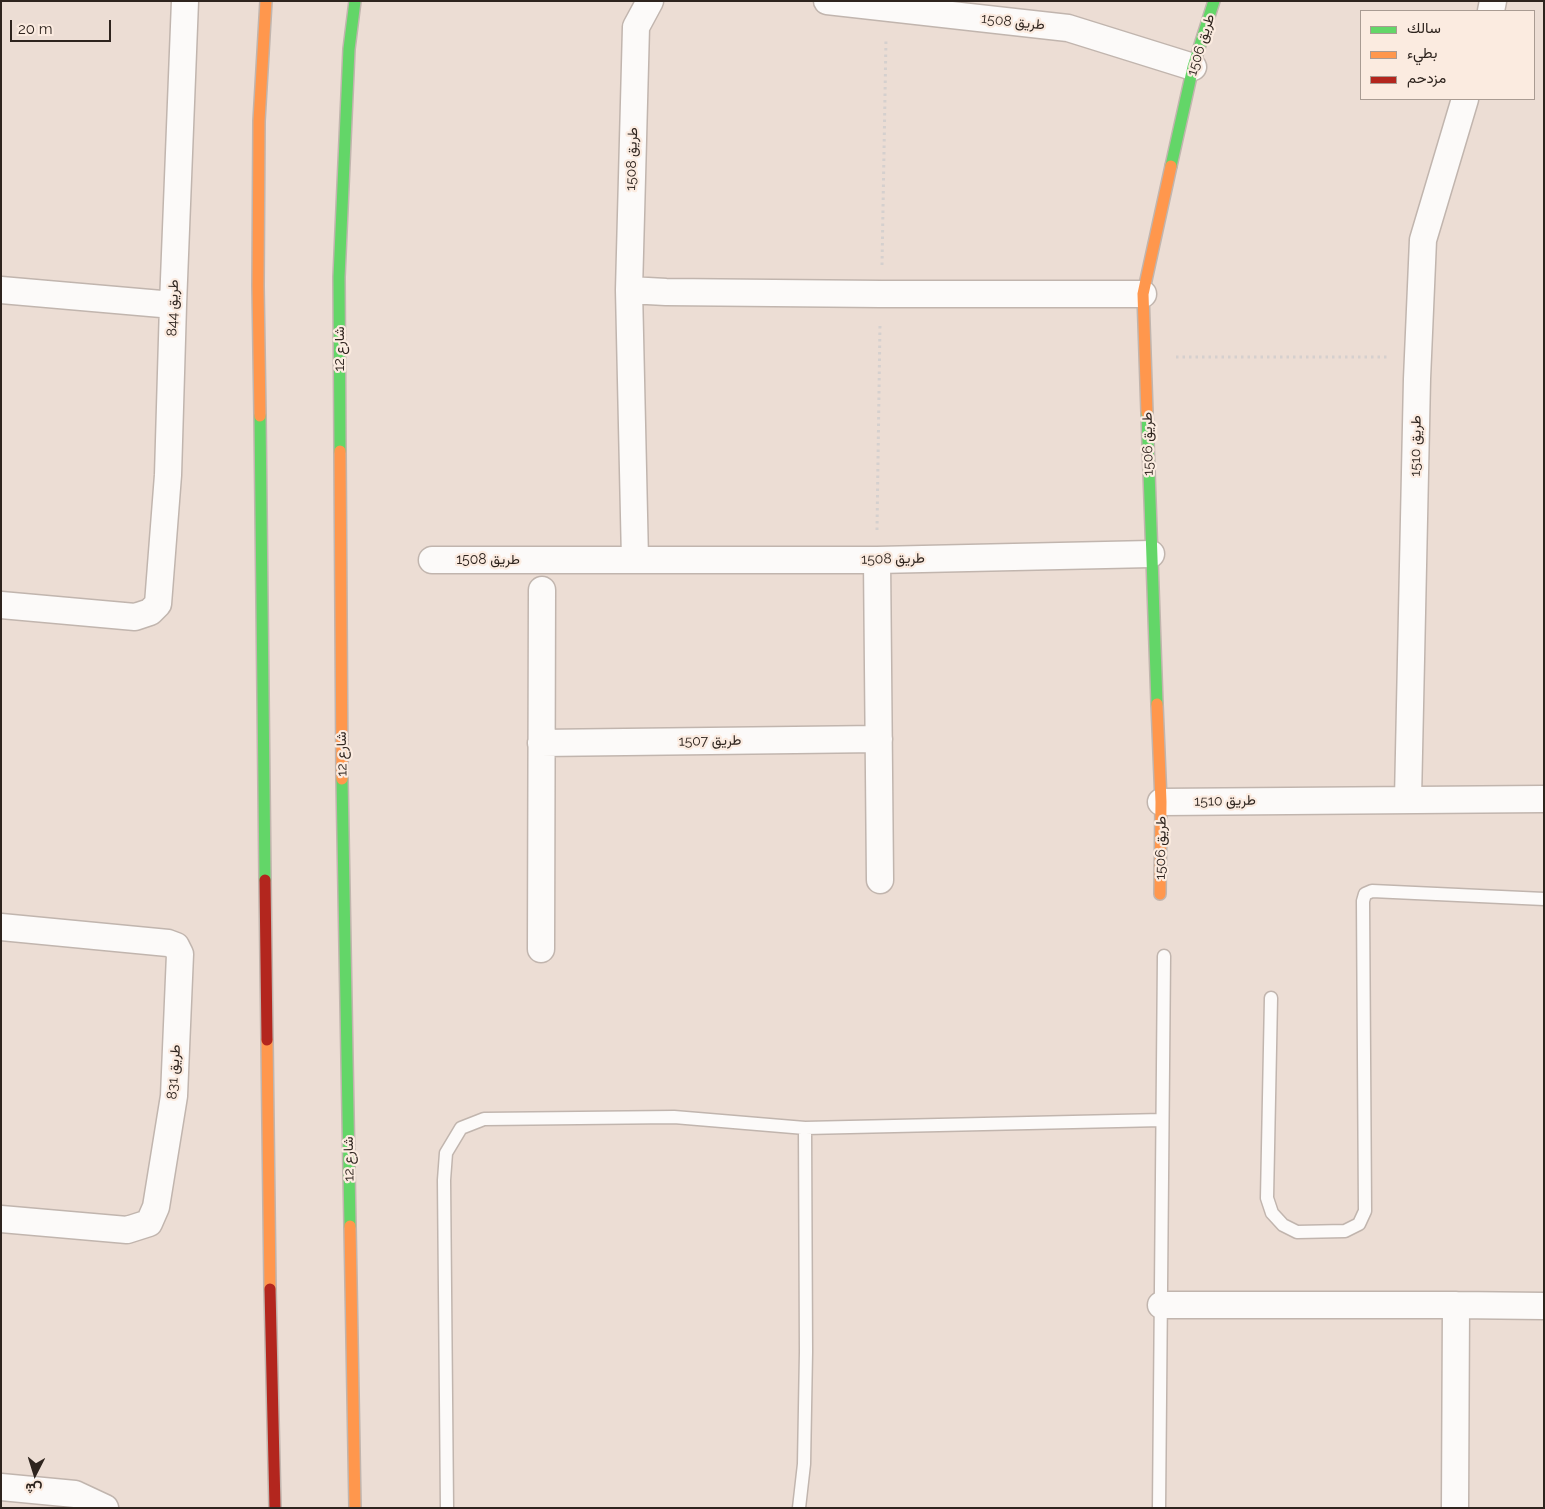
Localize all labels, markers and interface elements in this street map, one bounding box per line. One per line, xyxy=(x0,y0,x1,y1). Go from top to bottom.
scale bar xyxy=(12,10,114,42)
street label: طريق 1508 xyxy=(980,10,1046,34)
legend xyxy=(1360,10,1535,100)
street label: طريق 1506 xyxy=(1184,12,1218,78)
text: سالك xyxy=(1407,19,1441,37)
text: 20 m xyxy=(18,20,53,38)
text: بطيء xyxy=(1407,44,1437,62)
text: مزدحم xyxy=(1407,69,1446,87)
street label: طريق 1508 xyxy=(622,127,642,191)
street label: طريق 844 xyxy=(164,279,182,337)
street label: شارع 12 xyxy=(332,326,348,372)
street label: طريق 1506 xyxy=(1139,412,1157,476)
street label: طريق 1510 xyxy=(1407,415,1425,477)
street label: طريق 1508 xyxy=(861,550,925,568)
street label: طريق 1508 xyxy=(456,552,520,568)
street label: شارع 12 xyxy=(333,731,351,777)
street label: طريق 1507 xyxy=(678,732,742,750)
street label: طريق 1510 xyxy=(1194,792,1256,810)
street label: طريق 1506 xyxy=(1152,816,1170,880)
street label: طريق 831 xyxy=(164,1044,184,1100)
street label: شارع 12 xyxy=(340,1136,358,1182)
north arrow xyxy=(10,1449,60,1499)
text: ش xyxy=(25,1480,43,1498)

